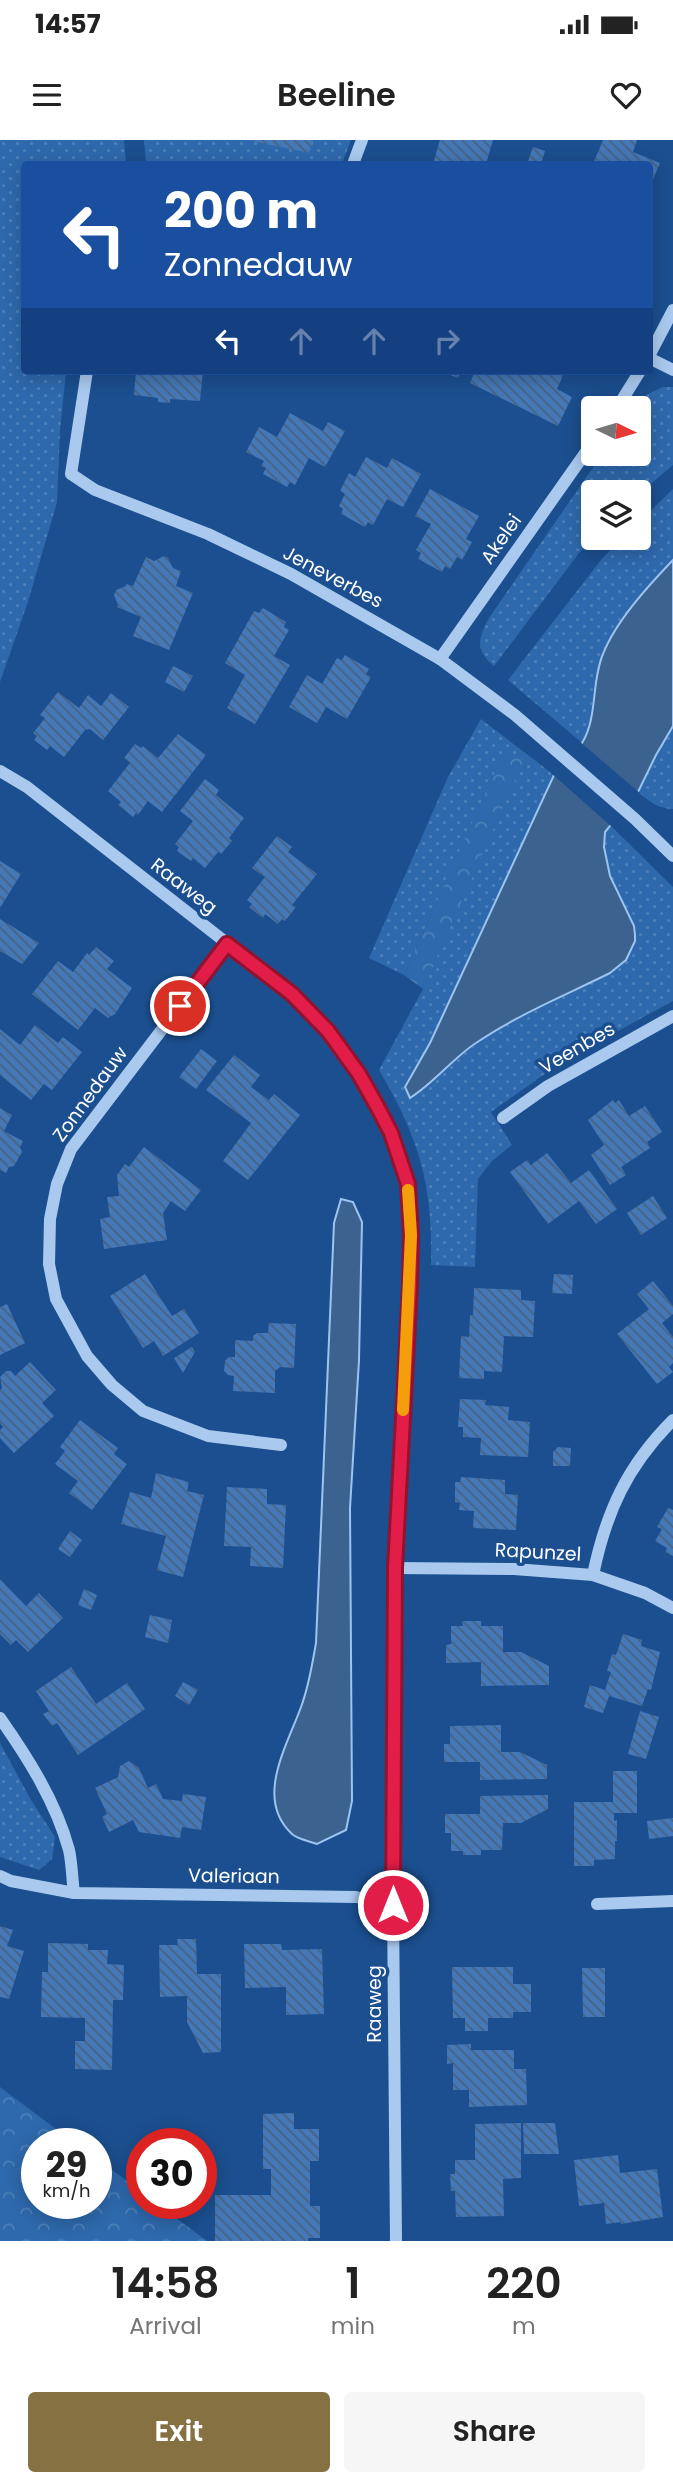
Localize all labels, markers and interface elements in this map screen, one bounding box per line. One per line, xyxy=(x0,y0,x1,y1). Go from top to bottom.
text: 14:57 xyxy=(35,6,101,42)
text: Beeline xyxy=(277,72,396,117)
icon: menu xyxy=(28,76,66,114)
icon: heart xyxy=(607,76,645,114)
text: 200 m xyxy=(164,177,318,245)
icon: left xyxy=(49,189,140,280)
text: Zonnedauw xyxy=(164,242,353,287)
icon: left xyxy=(209,322,247,360)
icon: ahead xyxy=(282,322,320,360)
icon: ahead xyxy=(355,322,393,360)
icon: right xyxy=(428,322,466,360)
north arrow xyxy=(581,396,651,466)
map controls xyxy=(581,396,651,550)
button: layers xyxy=(581,480,651,550)
street label: Akelei xyxy=(474,509,528,569)
street label: Jeneverbes xyxy=(278,539,388,615)
street label: Raaweg xyxy=(145,852,223,920)
pin xyxy=(150,976,210,1036)
icon: arrive xyxy=(161,987,199,1025)
street label: Veenbes xyxy=(534,1016,620,1080)
street label: Zonnedauw xyxy=(46,1040,134,1147)
street label: Rapunzel xyxy=(494,1536,582,1568)
street label: Valeriaan xyxy=(188,1862,280,1890)
position arrow xyxy=(356,1868,430,1942)
street label: Raaweg xyxy=(361,1965,388,2043)
speed limit sign: 30 xyxy=(126,2128,217,2219)
text: 29 xyxy=(46,2140,87,2189)
text: km/h xyxy=(43,2178,90,2203)
text: 14:58 xyxy=(111,2254,219,2313)
text: 1 xyxy=(345,2254,360,2313)
text: 220 xyxy=(486,2254,562,2313)
text: Arrival xyxy=(129,2310,202,2342)
text: min xyxy=(331,2310,375,2342)
text: m xyxy=(512,2310,536,2342)
button: Exit xyxy=(28,2392,330,2472)
button: Share xyxy=(344,2392,645,2472)

